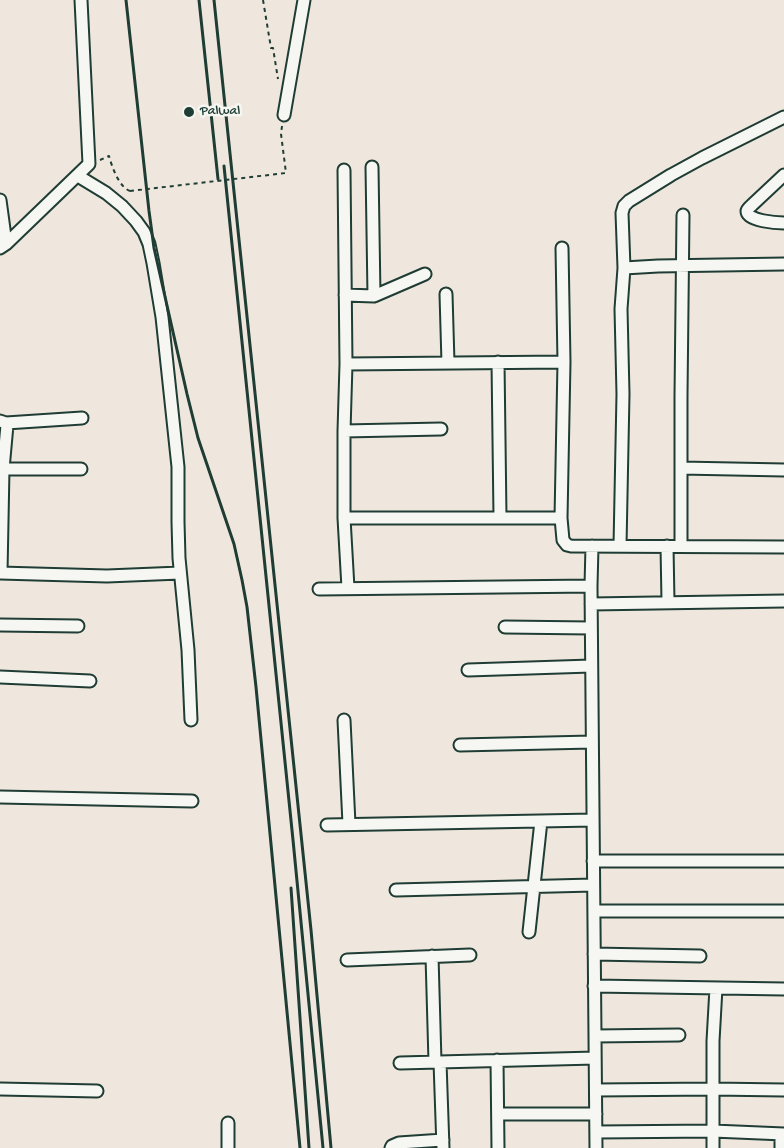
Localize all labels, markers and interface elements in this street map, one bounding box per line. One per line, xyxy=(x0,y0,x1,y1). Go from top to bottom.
place label: Palwal xyxy=(200,104,240,120)
marker: Palwal xyxy=(182,105,196,119)

